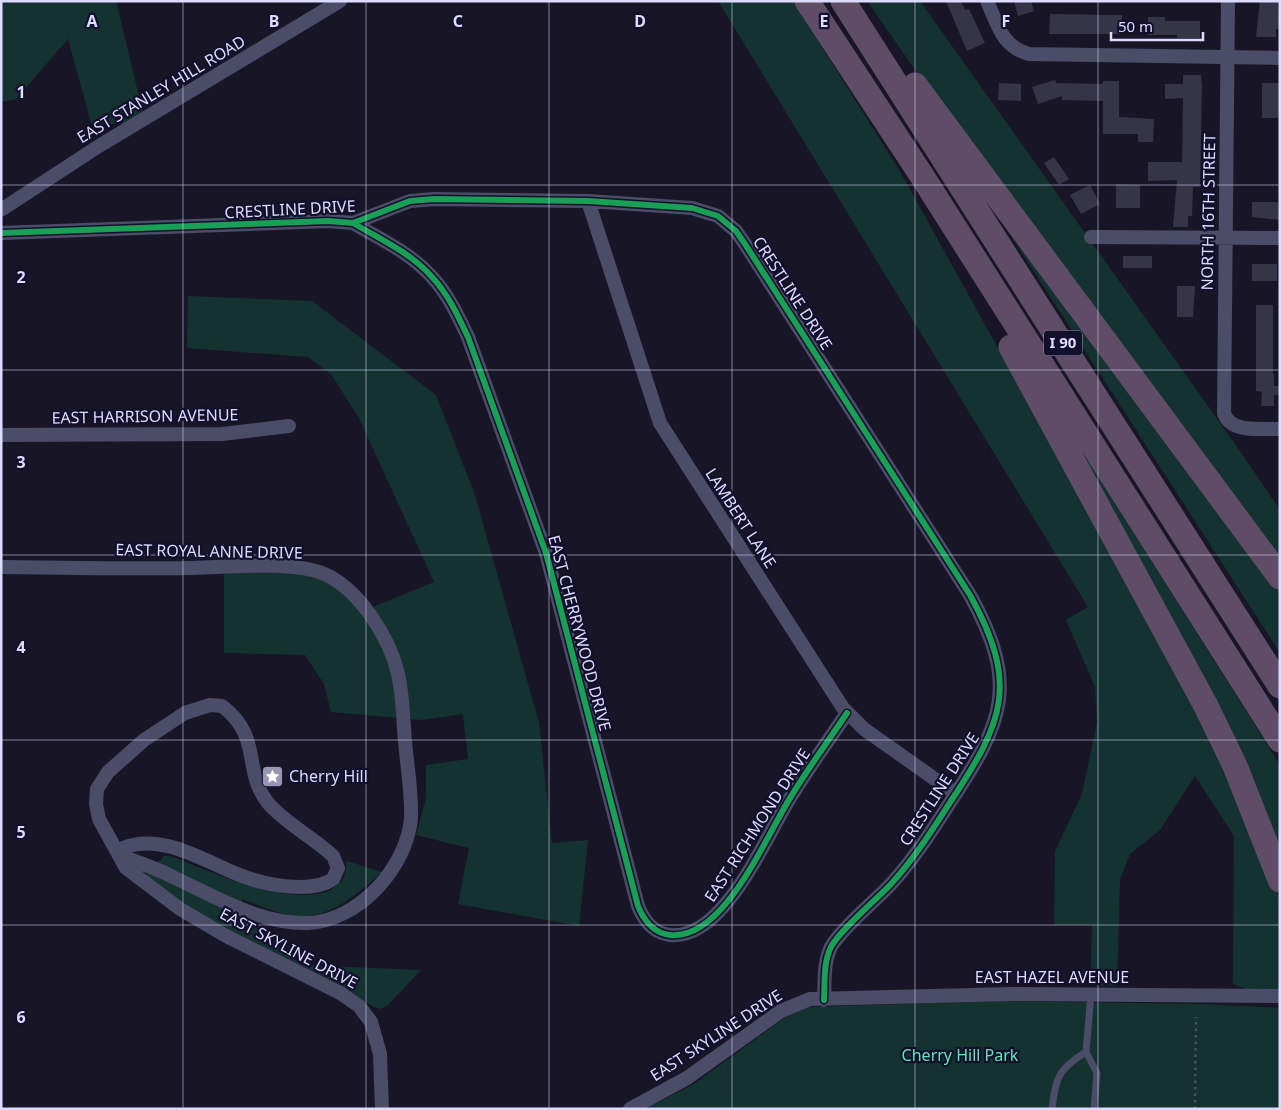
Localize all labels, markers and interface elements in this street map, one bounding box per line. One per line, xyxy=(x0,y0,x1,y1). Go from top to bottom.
text: A xyxy=(86,10,98,32)
text: B xyxy=(269,10,279,32)
text: C xyxy=(453,10,463,32)
text: D xyxy=(634,10,646,32)
text: E xyxy=(820,10,829,32)
text: F xyxy=(1002,10,1010,32)
scale bar xyxy=(1111,10,1204,42)
text: 50 m xyxy=(1118,16,1153,36)
street label: EAST STANLEY HILL ROAD xyxy=(73,30,249,148)
text: 1 xyxy=(16,81,26,103)
street label: NORTH 16TH STREET xyxy=(1196,133,1220,291)
street label: CRESTLINE DRIVE xyxy=(224,195,356,223)
street label: CRESTLINE DRIVE xyxy=(748,232,838,354)
text: 2 xyxy=(16,266,26,288)
road number: I 90 xyxy=(1044,330,1082,356)
street label: EAST HARRISON AVENUE xyxy=(51,403,239,429)
text: 3 xyxy=(16,451,26,473)
street label: LAMBERT LANE xyxy=(700,464,782,572)
street label: EAST CHERRYWOOD DRIVE xyxy=(543,533,617,733)
street label: EAST ROYAL ANNE DRIVE xyxy=(115,538,303,564)
text: 4 xyxy=(16,636,26,658)
street label: CRESTLINE DRIVE xyxy=(894,728,984,850)
street label: EAST RICHMOND DRIVE xyxy=(699,744,815,906)
place icon: Cherry Hill xyxy=(261,764,285,788)
place label: Cherry Hill xyxy=(289,765,368,787)
text: 5 xyxy=(16,821,26,843)
street label: EAST SKYLINE DRIVE xyxy=(216,902,362,994)
street label: EAST HAZEL AVENUE xyxy=(975,966,1129,988)
street label: EAST SKYLINE DRIVE xyxy=(646,984,786,1086)
text: 6 xyxy=(16,1006,26,1028)
park label: Cherry Hill Park xyxy=(902,1044,1019,1066)

